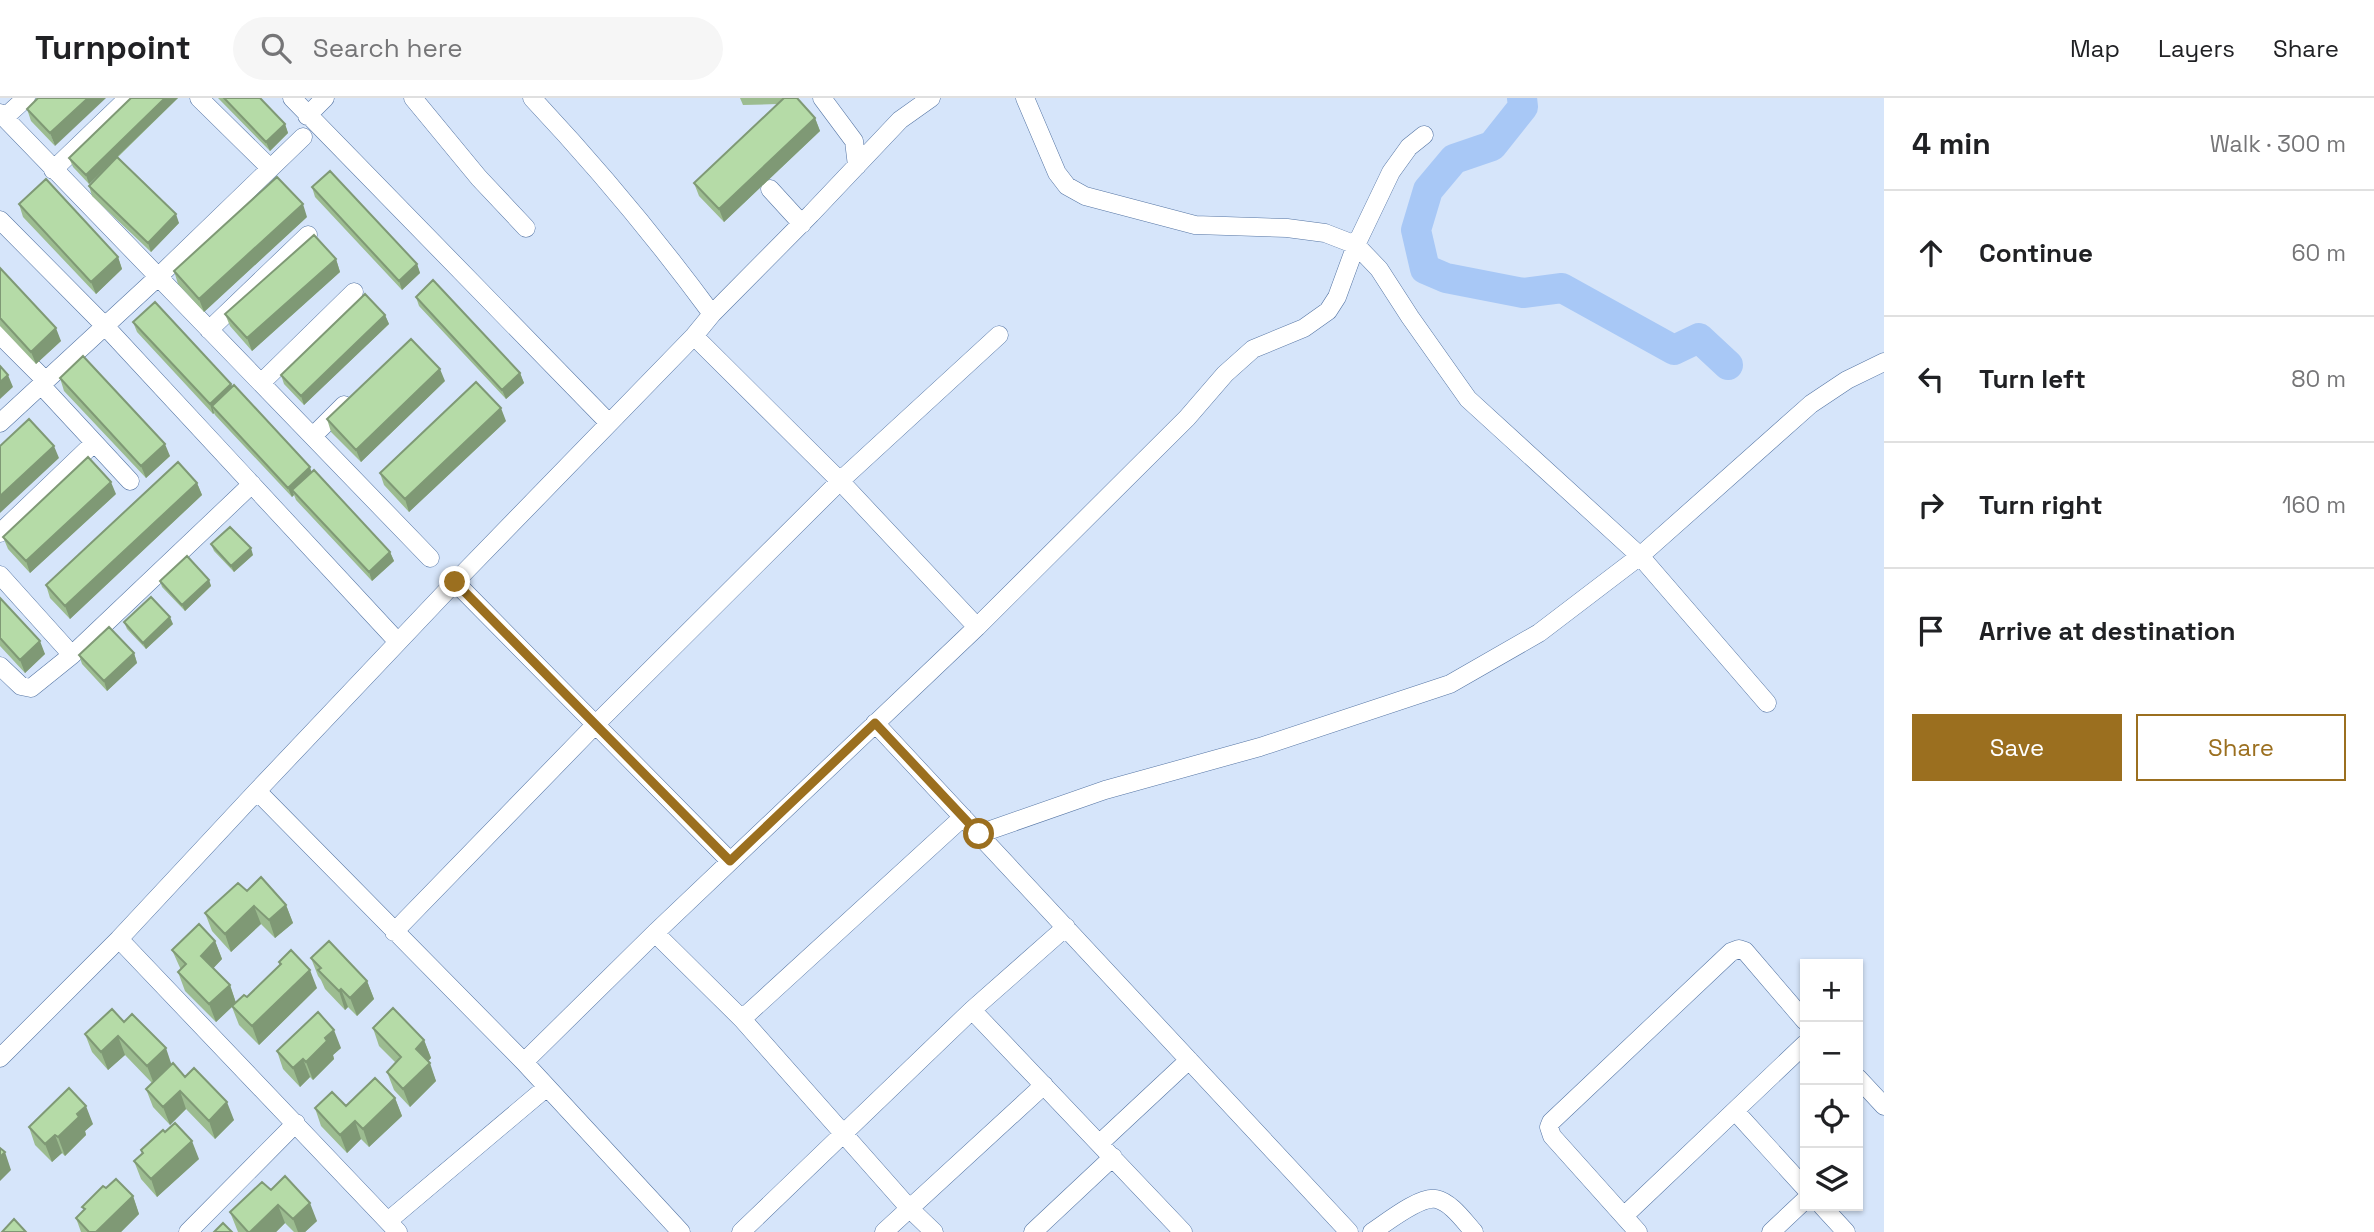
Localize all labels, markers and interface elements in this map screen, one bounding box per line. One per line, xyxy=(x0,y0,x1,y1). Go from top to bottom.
search box xyxy=(233,17,723,80)
text: Turnpoint xyxy=(35,27,191,69)
icon: search xyxy=(257,29,295,67)
text: Search here xyxy=(313,31,463,65)
text: Map xyxy=(2070,33,2120,64)
text: Layers xyxy=(2158,33,2235,64)
text: Share xyxy=(2273,33,2339,64)
text: 4 min xyxy=(1912,124,1991,163)
text: Walk · 300 m xyxy=(2210,129,2346,159)
icon: ahead xyxy=(1912,234,1950,272)
text: Continue xyxy=(1979,236,2093,270)
text: 60 m xyxy=(2291,238,2346,268)
icon: left xyxy=(1912,360,1950,398)
text: Turn left xyxy=(1979,362,2086,396)
text: 80 m xyxy=(2291,364,2346,394)
icon: right xyxy=(1912,486,1950,524)
text: Turn right xyxy=(1979,488,2103,522)
text: 160 m xyxy=(2282,490,2346,520)
route end xyxy=(439,566,470,597)
icon: arrive xyxy=(1912,612,1950,650)
text: Arrive at destination xyxy=(1979,614,2236,648)
button: Save xyxy=(1912,714,2122,781)
button: Share xyxy=(2136,714,2346,781)
route start xyxy=(963,818,994,849)
map controls xyxy=(1800,959,1863,1211)
button: + xyxy=(1800,959,1863,1022)
button: − xyxy=(1800,1022,1863,1085)
button: locate xyxy=(1800,1085,1863,1148)
button: layers xyxy=(1800,1148,1863,1211)

